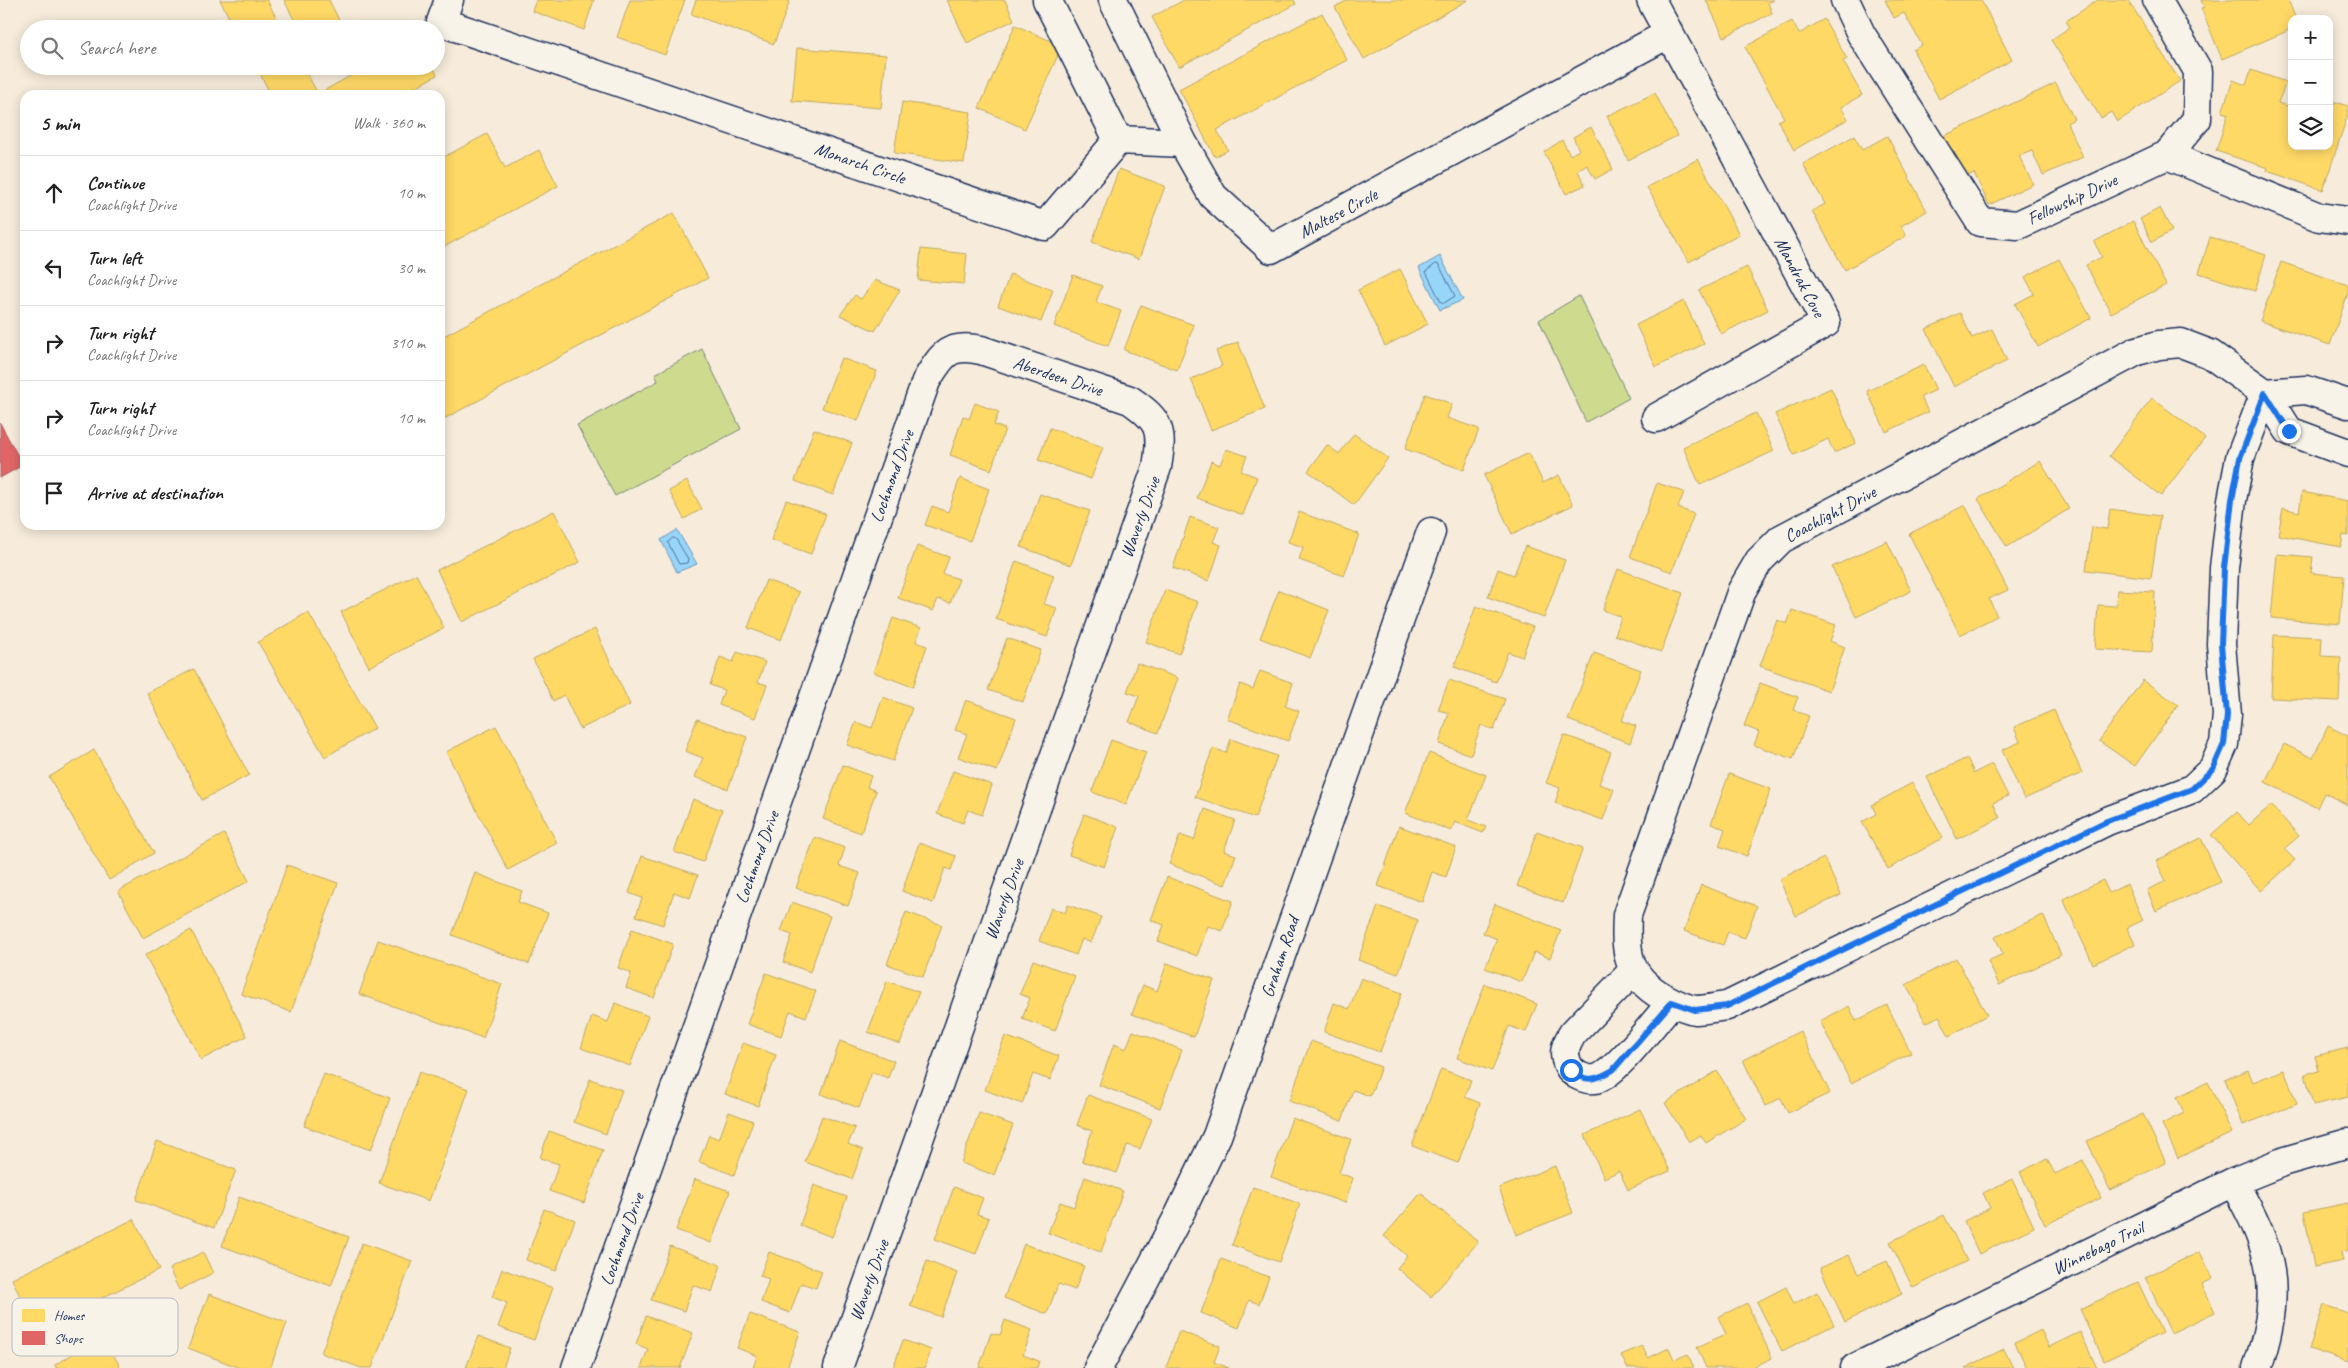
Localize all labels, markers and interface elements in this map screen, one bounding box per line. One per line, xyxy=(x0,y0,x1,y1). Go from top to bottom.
map controls xyxy=(2288,15,2333,150)
button: + xyxy=(2288,15,2333,60)
search box xyxy=(20,20,445,75)
icon: search xyxy=(38,34,66,62)
text: Search here xyxy=(78,36,155,60)
button: − xyxy=(2288,60,2333,105)
button: layers xyxy=(2288,105,2333,150)
text: 5 min xyxy=(40,110,80,136)
text: Walk · 360 m xyxy=(353,113,425,133)
street label: Monarch Circle xyxy=(812,137,909,189)
street label: Fellowship Drive xyxy=(2023,168,2122,229)
text: Continue xyxy=(87,171,144,195)
icon: ahead xyxy=(40,179,68,207)
text: 10 m xyxy=(398,183,425,203)
street label: Maltese Circle xyxy=(1295,183,1382,243)
text: Coachlight Drive xyxy=(87,195,176,215)
street label: Mandrak Cove xyxy=(1770,233,1831,322)
text: Turn left xyxy=(87,246,142,270)
icon: left xyxy=(40,254,68,282)
text: 30 m xyxy=(398,258,425,278)
text: Coachlight Drive xyxy=(87,270,176,290)
text: Turn right xyxy=(87,321,154,345)
icon: right xyxy=(40,329,68,357)
text: 310 m xyxy=(391,333,425,353)
text: Coachlight Drive xyxy=(87,345,176,365)
street label: Aberdeen Drive xyxy=(1011,351,1106,401)
text: Turn right xyxy=(87,396,154,420)
icon: right xyxy=(40,404,68,432)
text: 10 m xyxy=(398,408,425,428)
text: Coachlight Drive xyxy=(87,420,176,440)
route end xyxy=(2278,420,2301,443)
street label: Lochmond Drive xyxy=(865,426,919,525)
street label: Waverly Drive xyxy=(1115,473,1165,560)
icon: arrive xyxy=(40,479,68,507)
street label: Coachlight Drive xyxy=(1781,480,1880,547)
text: Arrive at destination xyxy=(87,481,223,505)
street label: Lochmond Drive xyxy=(730,807,784,906)
street label: Waverly Drive xyxy=(979,855,1029,942)
street label: Graham Road xyxy=(1256,911,1305,1000)
route start xyxy=(1560,1059,1583,1082)
street label: Lochmond Drive xyxy=(595,1189,649,1288)
street label: Winnebago Trail xyxy=(2049,1215,2150,1280)
street label: Waverly Drive xyxy=(844,1236,894,1323)
legend xyxy=(12,1298,178,1356)
text: Homes xyxy=(54,1307,85,1324)
text: Shops xyxy=(54,1330,84,1347)

